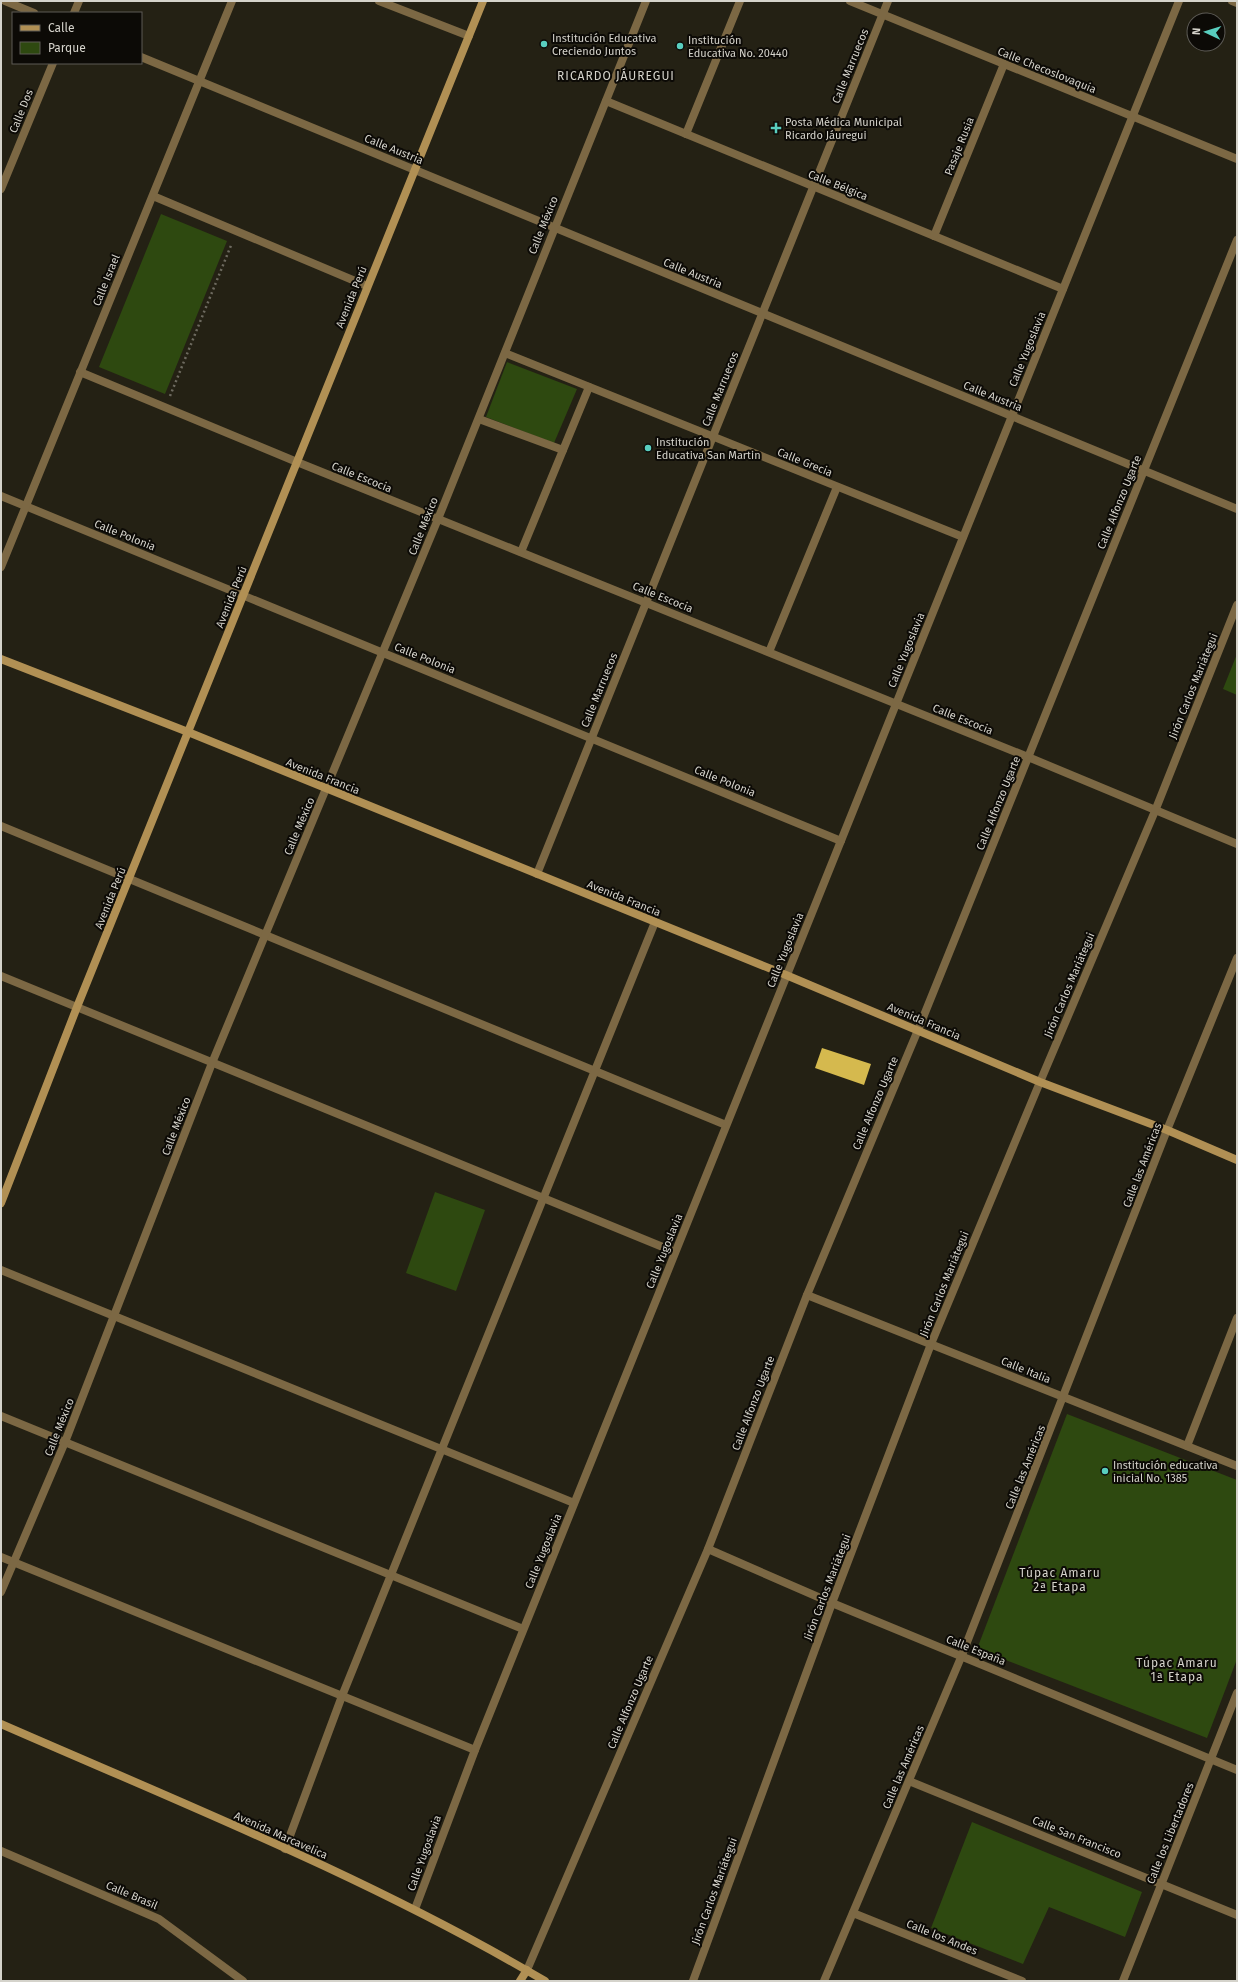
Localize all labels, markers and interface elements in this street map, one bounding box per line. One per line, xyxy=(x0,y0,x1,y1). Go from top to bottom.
legend xyxy=(12,12,142,64)
north arrow xyxy=(1186,12,1226,52)
text: Calle xyxy=(48,21,75,35)
street label: Calle Marruecos xyxy=(830,27,871,105)
text: N xyxy=(1190,27,1203,35)
place label: Institución Educativa Creciendo Juntos xyxy=(552,32,657,58)
place label: Institución Educativa No. 20440 xyxy=(688,34,788,60)
marker: Institución Educativa Creciendo Juntos xyxy=(539,39,549,49)
text: Parque xyxy=(48,41,86,55)
marker: Institución Educativa No. 20440 xyxy=(675,41,685,51)
street label: Calle Checoslovaquia xyxy=(996,45,1098,96)
district label: RICARDO JÁUREGUI xyxy=(557,68,675,83)
street label: Calle Dos xyxy=(7,87,36,135)
street label: Pasaje Rusia xyxy=(942,115,977,177)
place label: Posta Médica Municipal Ricardo Jáuregui xyxy=(785,116,902,142)
marker: Posta Médica Municipal Ricardo Jáuregui xyxy=(770,122,782,134)
street label: Calle Austria xyxy=(362,132,425,167)
street label: Calle Bélgica xyxy=(806,168,870,203)
street label: Calle México xyxy=(526,194,561,256)
street label: Calle Israel xyxy=(90,252,123,308)
street label: Calle Austria xyxy=(661,256,724,291)
street label: Avenida Perú xyxy=(333,264,370,330)
street label: Calle Yugoslavia xyxy=(1007,310,1048,389)
street label: Calle Marruecos xyxy=(700,350,741,428)
street label: Calle Austria xyxy=(961,379,1024,414)
place label: Institución Educativa San Martin xyxy=(656,436,761,462)
marker: Institución Educativa San Martin xyxy=(643,443,653,453)
street label: Calle Grecia xyxy=(775,445,834,479)
street label: Calle Alfonzo Ugarte xyxy=(1095,453,1144,551)
street label: Calle Escocia xyxy=(330,459,394,495)
street label: Calle México xyxy=(406,495,441,557)
street label: Calle Polonia xyxy=(92,517,157,554)
street label: Avenida Perú xyxy=(213,564,250,630)
street label: Calle Escocia xyxy=(631,579,695,615)
street label: Calle Yugoslavia xyxy=(886,611,927,690)
street label: Jirón Carlos Mariátegui xyxy=(1166,631,1221,741)
street label: Calle Polonia xyxy=(392,640,457,677)
street label: Calle Marruecos xyxy=(579,651,620,729)
street label: Calle Escocia xyxy=(931,701,995,737)
street label: Calle Alfonzo Ugarte xyxy=(974,754,1023,852)
street label: Avenida Francia xyxy=(284,756,362,797)
street label: Calle Polonia xyxy=(692,763,757,800)
street label: Calle México xyxy=(281,795,317,857)
street label: Avenida Perú xyxy=(92,865,129,931)
street label: Avenida Francia xyxy=(585,878,663,919)
street label: Calle Yugoslavia xyxy=(765,911,806,990)
street label: Jirón Carlos Mariátegui xyxy=(1041,931,1097,1040)
street label: Avenida Francia xyxy=(885,1000,962,1043)
street label: Calle Alfonzo Ugarte xyxy=(850,1055,901,1152)
street label: Calle México xyxy=(159,1095,194,1157)
street label: Calle las Américas xyxy=(1120,1121,1165,1209)
street label: Calle Yugoslavia xyxy=(644,1212,685,1291)
street label: Jirón Carlos Mariátegui xyxy=(917,1229,972,1339)
street label: Calle Alfonzo Ugarte xyxy=(729,1354,777,1452)
street label: Calle Italia xyxy=(999,1355,1053,1386)
street label: Calle México xyxy=(42,1396,77,1458)
street label: Calle las Américas xyxy=(1003,1423,1048,1511)
place label: Institución educativa inicial No. 1385 xyxy=(1113,1459,1218,1485)
marker: Institución educativa inicial No. 1385 xyxy=(1100,1466,1110,1476)
street label: Calle Yugoslavia xyxy=(523,1512,564,1591)
street label: Jirón Carlos Mariátegui xyxy=(801,1532,854,1642)
district label: Túpac Amaru 2ª Etapa xyxy=(1019,1566,1101,1594)
street label: Calle España xyxy=(944,1633,1007,1668)
street label: Calle Alfonzo Ugarte xyxy=(605,1654,656,1751)
district label: Túpac Amaru 1ª Etapa xyxy=(1136,1656,1218,1684)
street label: Calle las Américas xyxy=(880,1723,927,1811)
street label: Calle los Libertadores xyxy=(1144,1781,1197,1886)
street label: Avenida Marcavelica xyxy=(232,1809,330,1862)
street label: Calle Yugoslavia xyxy=(405,1813,444,1893)
street label: Calle San Francisco xyxy=(1030,1814,1123,1861)
street label: Jirón Carlos Mariátegui xyxy=(689,1836,740,1946)
street label: Calle Brasil xyxy=(104,1879,160,1912)
street label: Calle los Andes xyxy=(904,1917,979,1958)

